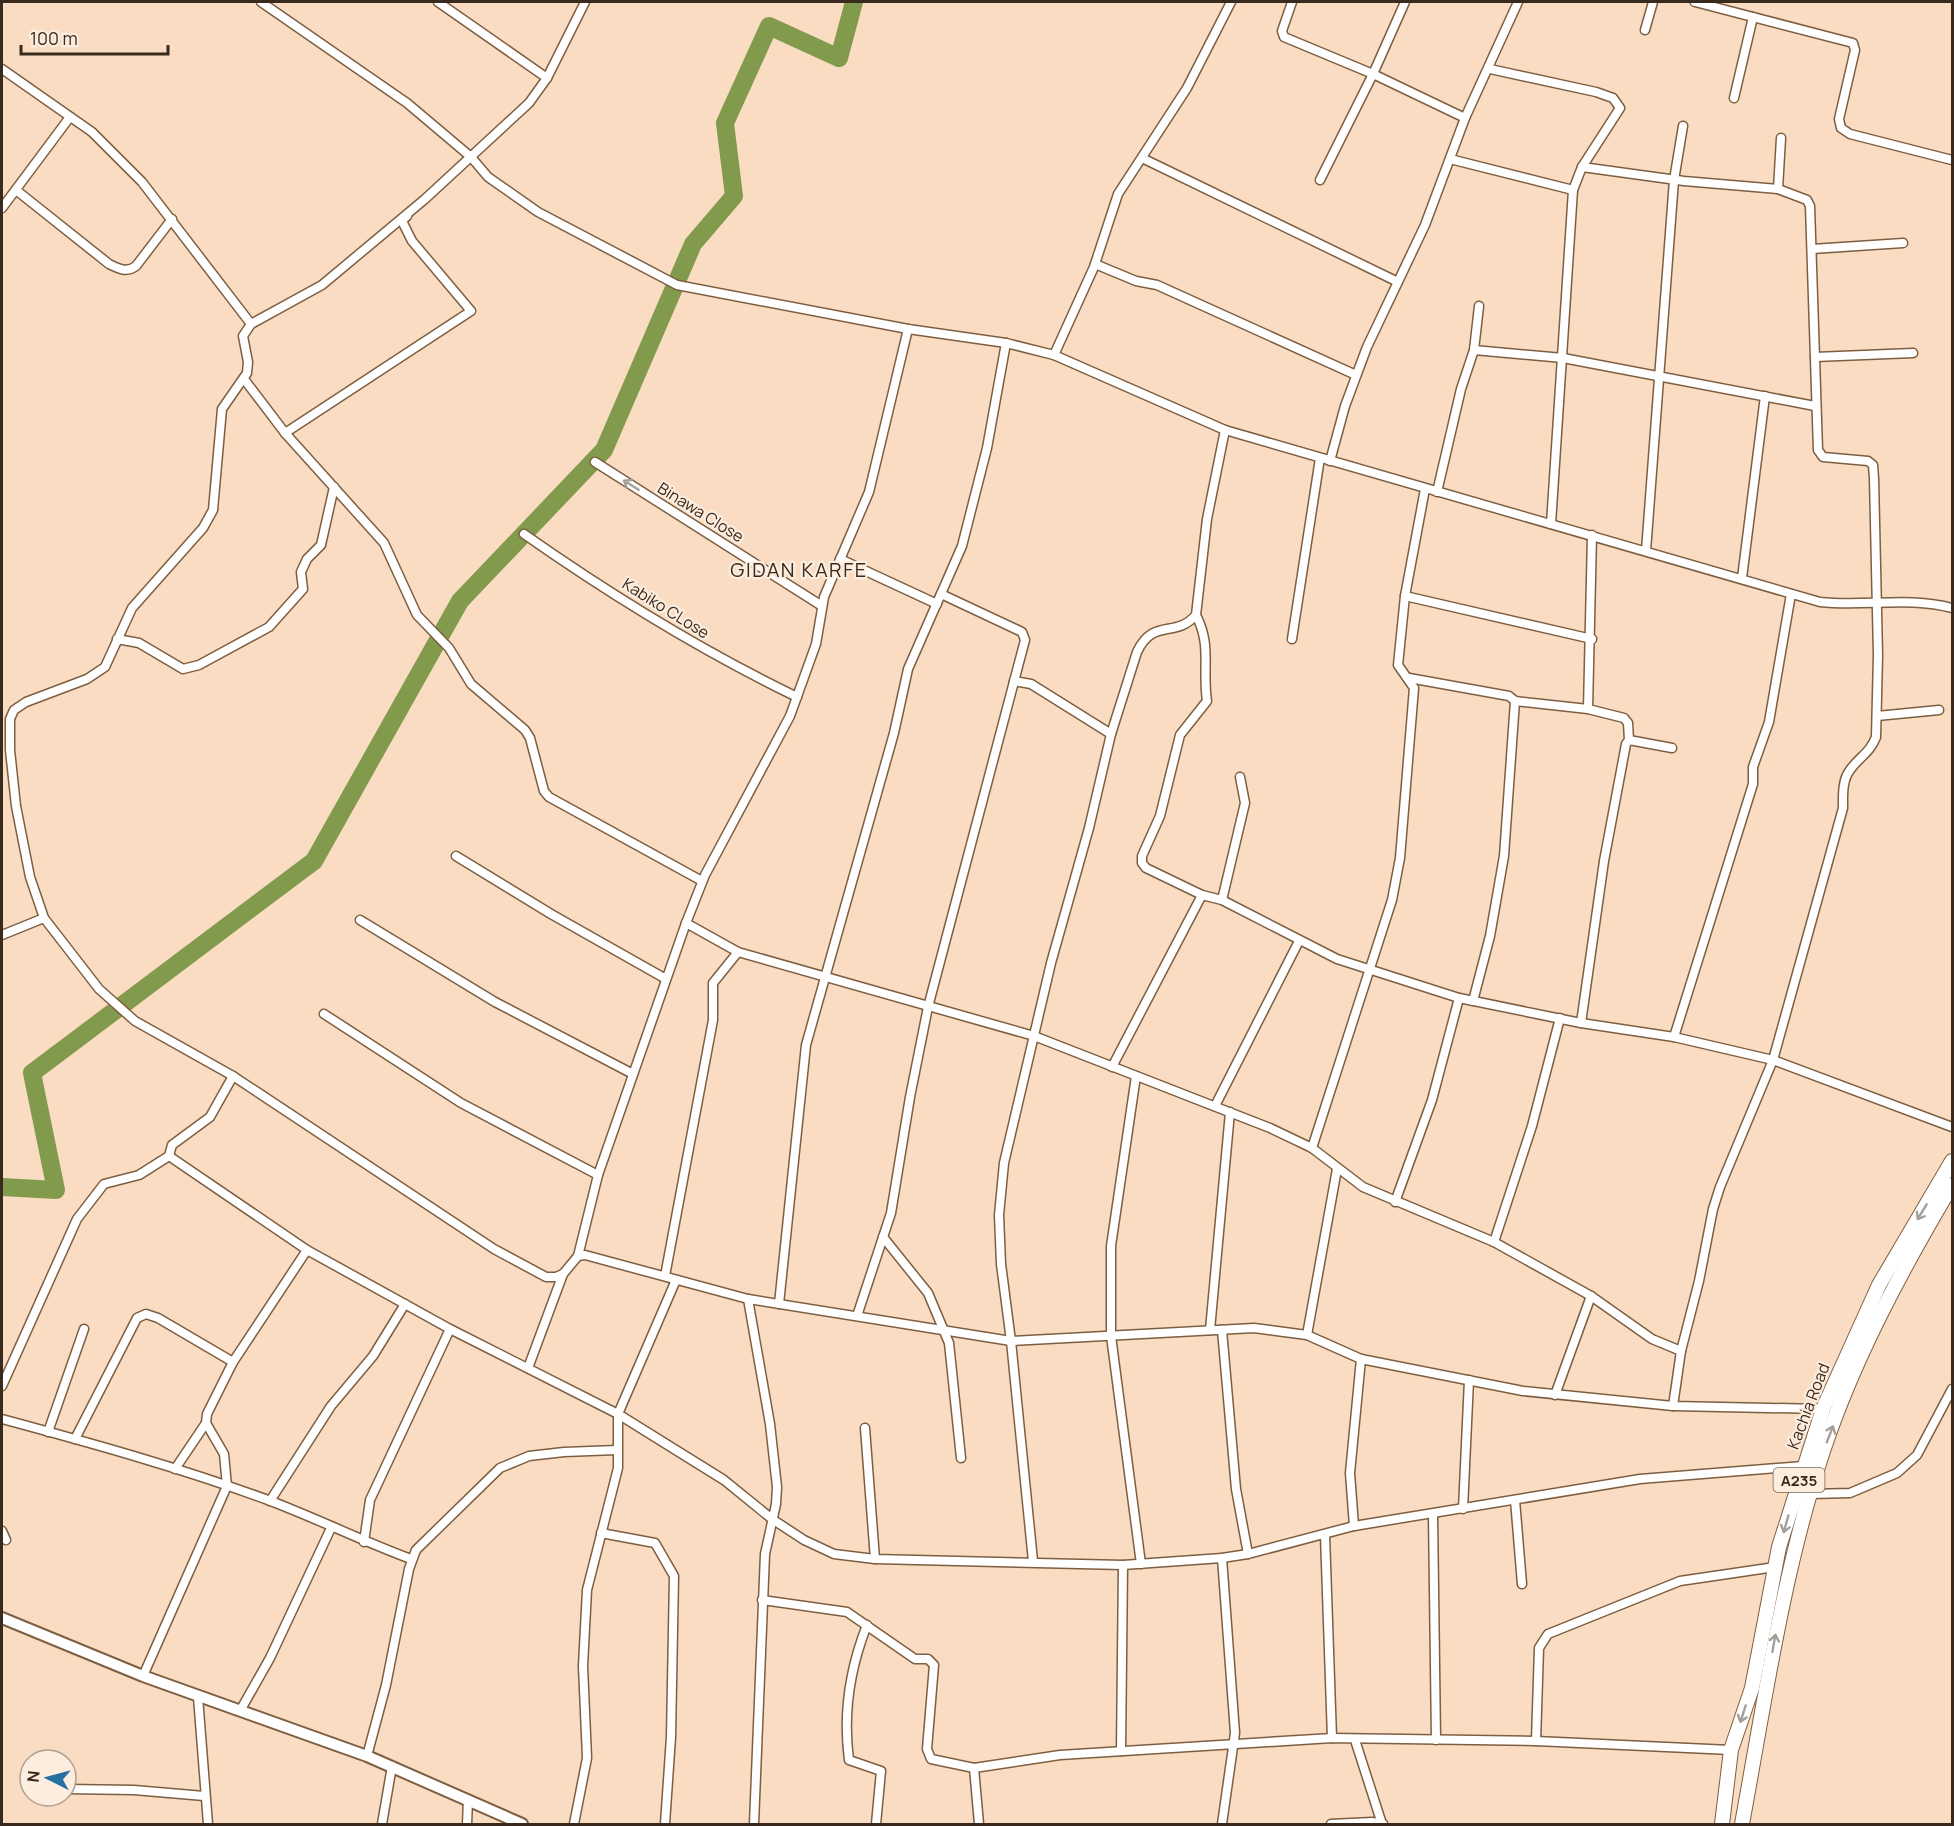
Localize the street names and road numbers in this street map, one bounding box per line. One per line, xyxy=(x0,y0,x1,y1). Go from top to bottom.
street label: Binawa Close xyxy=(654,477,748,547)
street label: Kabiko CLose xyxy=(618,572,714,644)
street label: Kachia Road xyxy=(1782,1360,1834,1452)
road number: A235 xyxy=(1774,1468,1824,1492)

